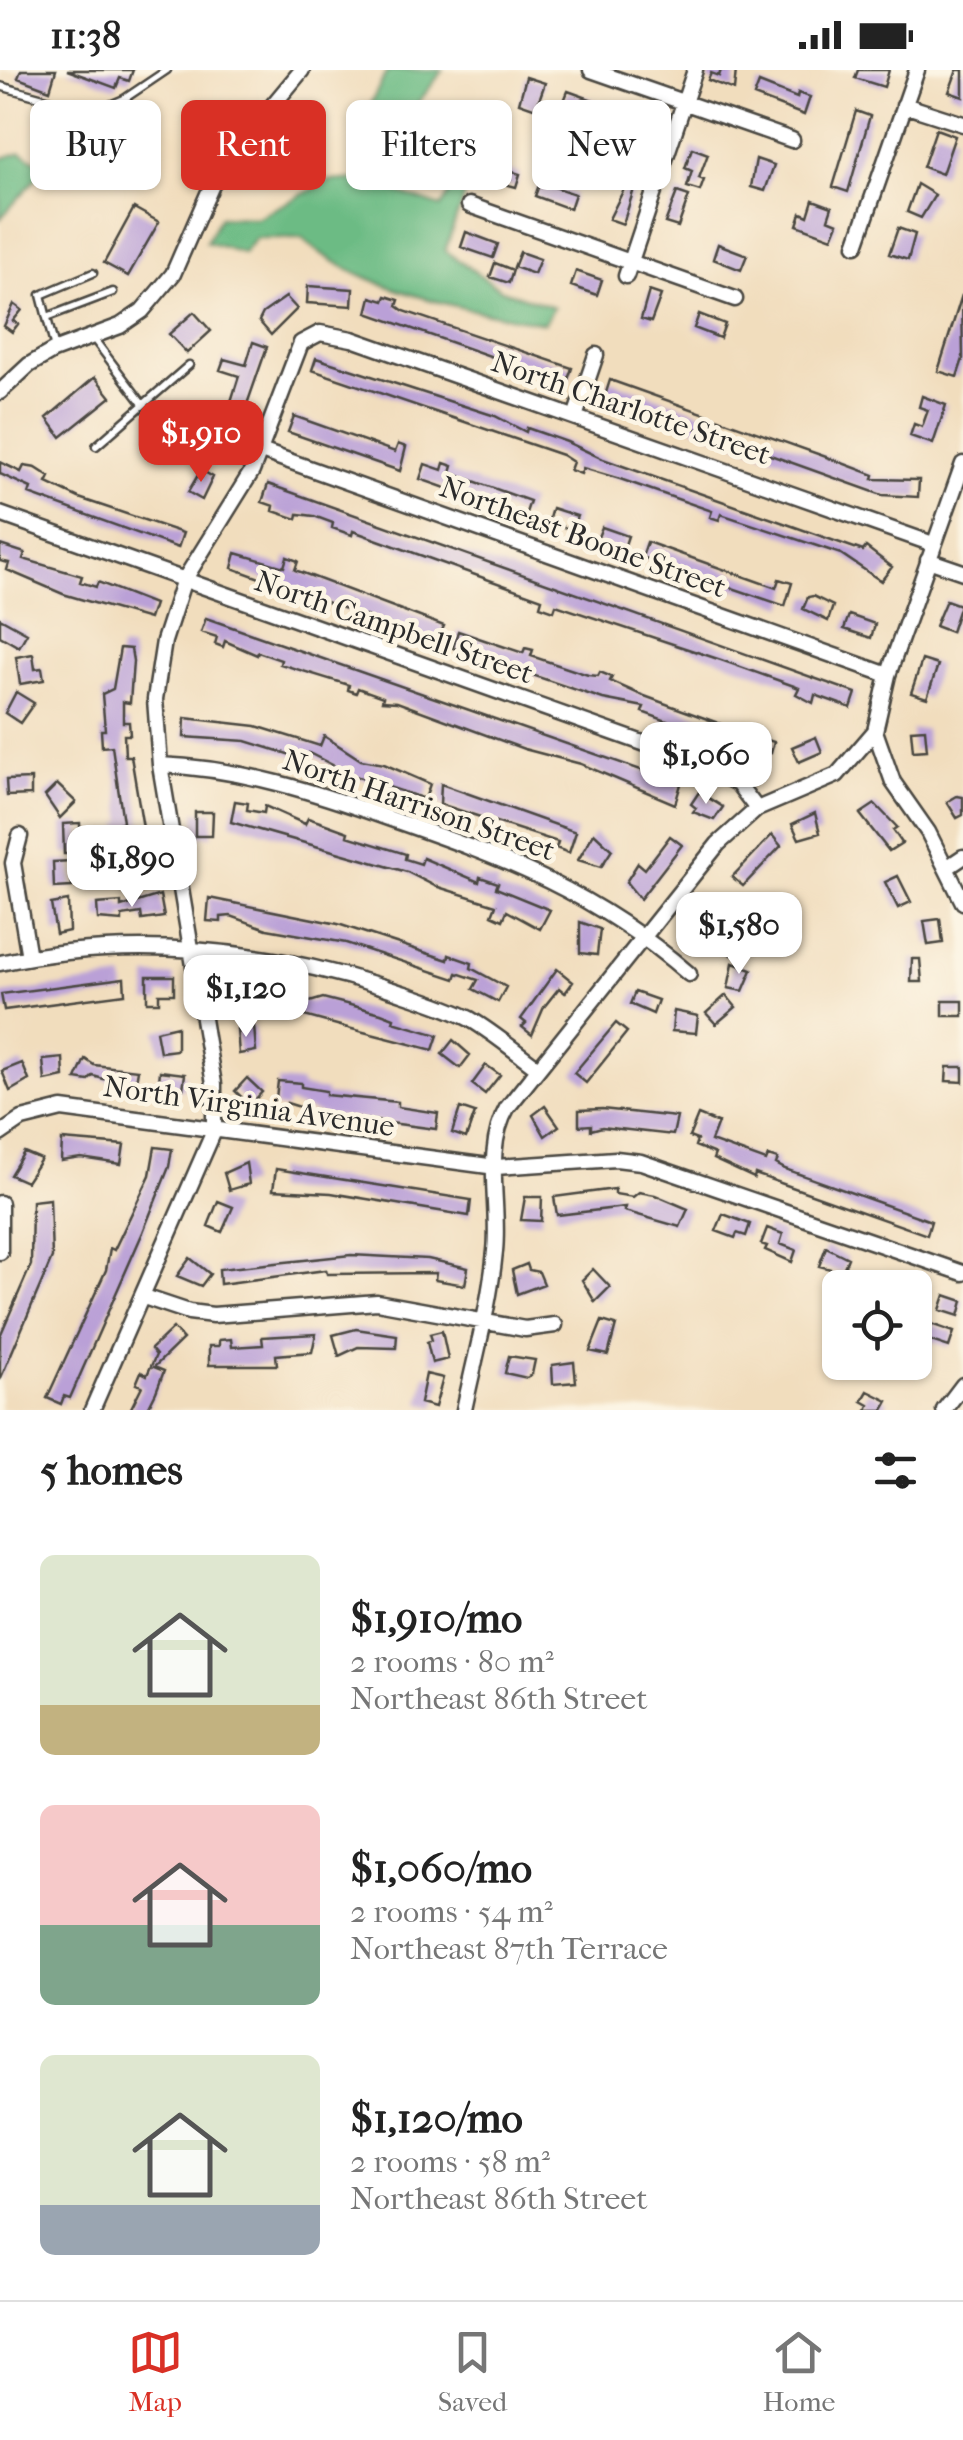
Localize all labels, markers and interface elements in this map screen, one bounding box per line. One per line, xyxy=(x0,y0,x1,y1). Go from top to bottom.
text: 11:38 xyxy=(50,13,121,58)
chip: Buy xyxy=(30,100,161,190)
chip: Rent xyxy=(181,100,326,190)
chip: Filters xyxy=(346,100,512,190)
chip: New xyxy=(532,100,671,190)
street label: North Charlotte Street xyxy=(487,344,775,473)
pin: $1,910 xyxy=(120,400,282,485)
text: $1,910 xyxy=(161,414,241,451)
street label: Northeast Boone Street xyxy=(435,469,731,606)
street label: North Campbell Street xyxy=(250,563,538,692)
pin: $1,060 xyxy=(625,722,787,807)
text: $1,060 xyxy=(662,736,750,773)
street label: North Harrison Street xyxy=(278,742,560,869)
pin: $1,890 xyxy=(51,825,213,910)
text: $1,890 xyxy=(89,839,175,876)
pin: $1,580 xyxy=(658,892,820,977)
text: $1,580 xyxy=(698,906,780,943)
pin: $1,120 xyxy=(165,955,327,1040)
text: $1,120 xyxy=(205,969,287,1006)
street label: North Virginia Avenue xyxy=(101,1069,397,1144)
map controls xyxy=(822,1270,932,1380)
button: locate xyxy=(822,1270,932,1380)
icon: filters xyxy=(868,1443,923,1498)
text: 5 homes xyxy=(40,1446,183,1495)
text: $1,910/mo xyxy=(350,1594,522,1643)
icon: home xyxy=(120,1595,240,1715)
text: 2 rooms · 80 m² xyxy=(350,1643,554,1680)
text: Northeast 86th Street xyxy=(350,1680,648,1717)
text: $1,060/mo xyxy=(350,1844,532,1893)
icon: home xyxy=(120,1845,240,1965)
text: 2 rooms · 54 m² xyxy=(350,1893,553,1930)
text: Northeast 87th Terrace xyxy=(350,1930,668,1967)
text: $1,120/mo xyxy=(350,2094,523,2143)
icon: home xyxy=(120,2095,240,2215)
text: 2 rooms · 58 m² xyxy=(350,2143,550,2180)
text: Northeast 86th Street xyxy=(350,2180,648,2217)
tab: Map xyxy=(128,2325,183,2418)
tab: Saved xyxy=(438,2325,507,2418)
tab: Home xyxy=(763,2325,835,2418)

